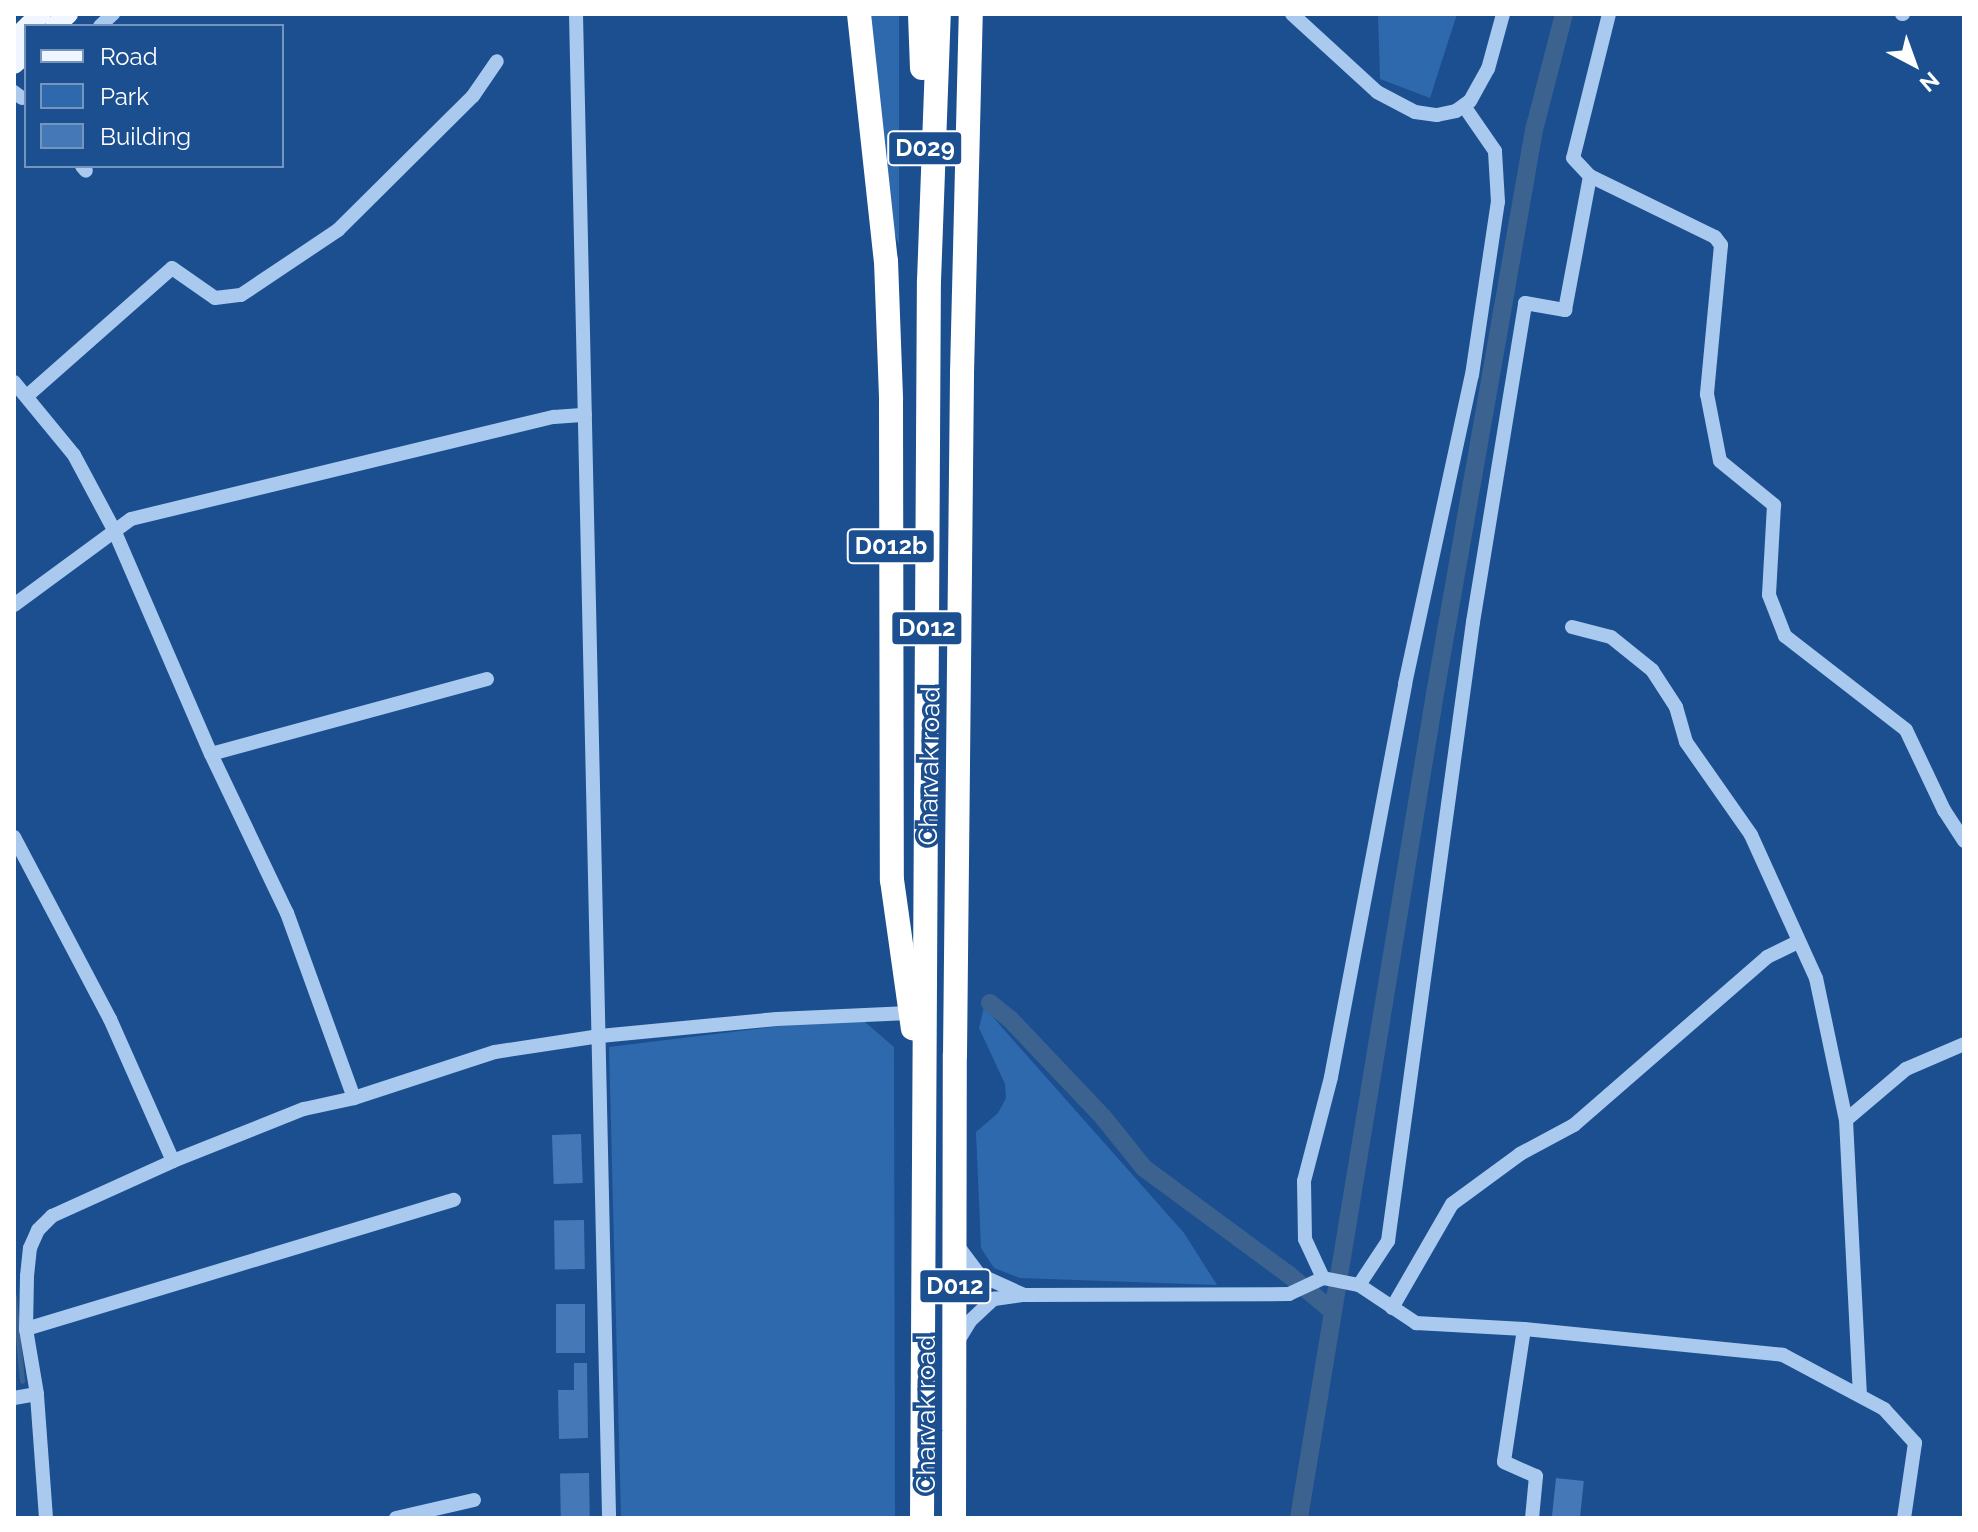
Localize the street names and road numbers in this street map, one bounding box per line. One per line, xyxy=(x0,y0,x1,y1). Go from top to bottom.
road number: D029 xyxy=(887,128,963,168)
road number: D012b xyxy=(845,526,937,566)
road number: D012 xyxy=(889,608,965,648)
street label: Charvak road xyxy=(913,686,947,846)
road number: D012 xyxy=(917,1266,993,1306)
street label: Charvak road xyxy=(911,1335,943,1493)

